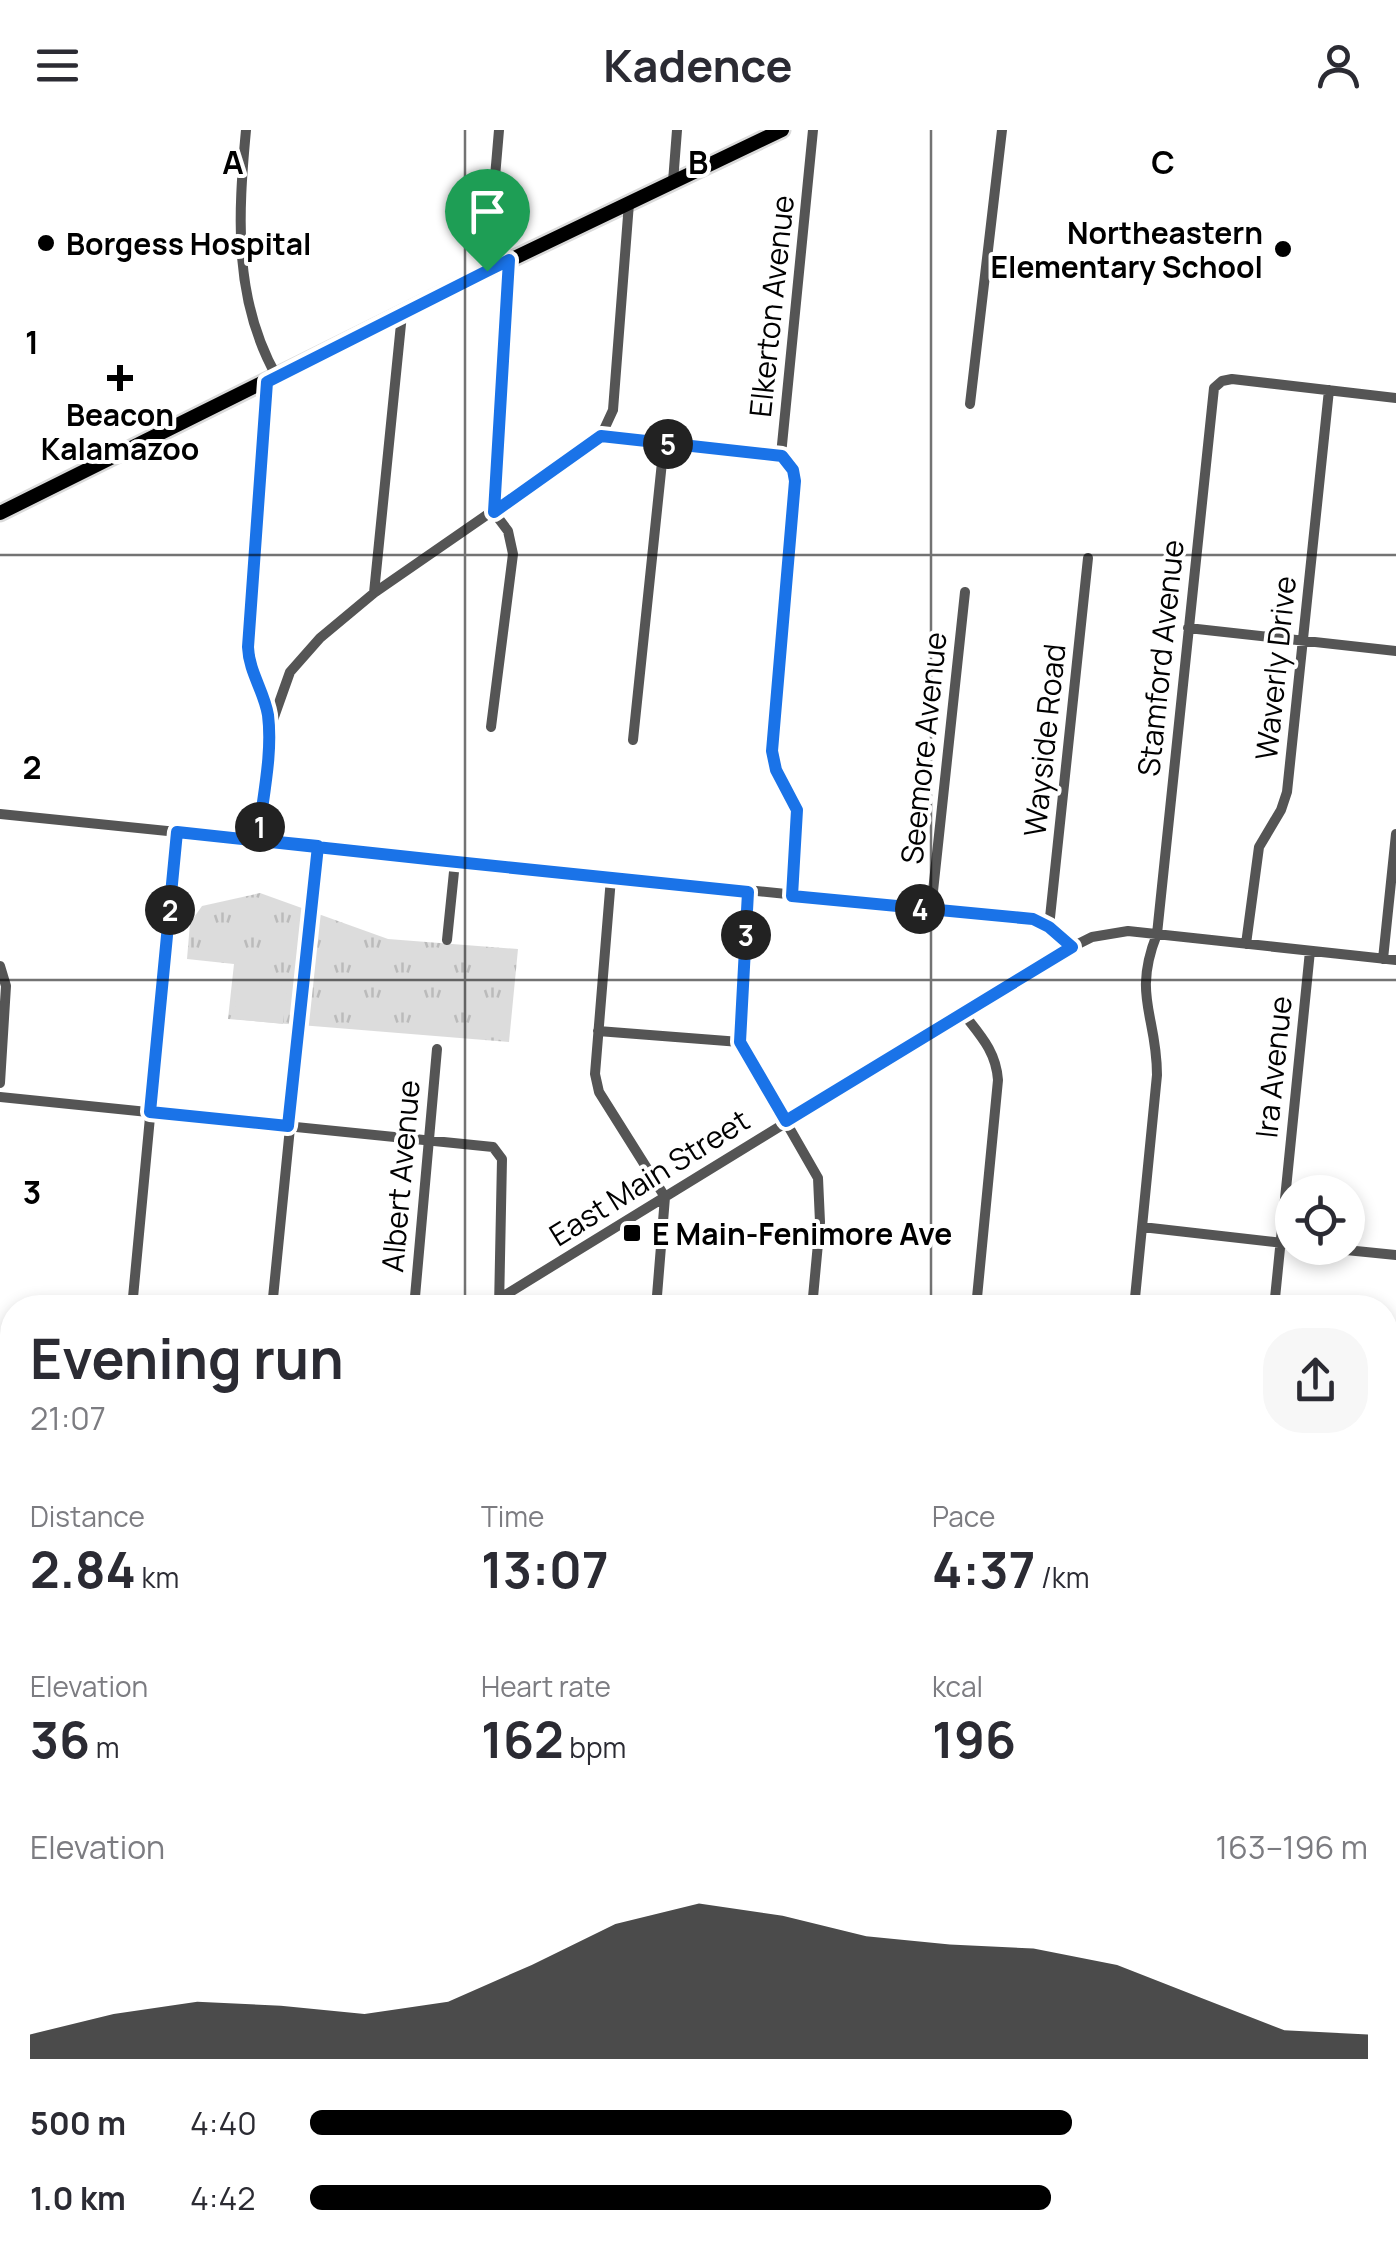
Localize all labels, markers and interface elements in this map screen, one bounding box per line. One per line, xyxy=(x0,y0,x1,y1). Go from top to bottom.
text: Kadence xyxy=(603,34,793,96)
icon: menu xyxy=(30,38,85,93)
icon: person xyxy=(1311,38,1366,93)
text: A xyxy=(222,140,244,184)
text: B xyxy=(688,140,708,184)
text: C xyxy=(1151,140,1175,184)
pin xyxy=(445,169,530,272)
icon: arrive xyxy=(460,184,515,239)
street label: Elkerton Avenue xyxy=(739,193,803,419)
place label: Northeastern Elementary School xyxy=(991,212,1263,287)
place label: Borgess Hospital xyxy=(66,223,312,264)
marker: Borgess Hospital xyxy=(35,232,57,254)
marker: Northeastern Elementary School xyxy=(1272,238,1294,260)
text: 1 xyxy=(25,320,39,364)
marker: Beacon Kalamazoo xyxy=(107,365,133,391)
place label: Beacon Kalamazoo xyxy=(41,394,199,469)
pin: 5 xyxy=(643,419,693,469)
text: 5 xyxy=(660,425,676,463)
street label: Stamford Avenue xyxy=(1127,538,1193,778)
street label: Waverly Drive xyxy=(1245,574,1305,762)
street label: Seemore Avenue xyxy=(890,630,956,866)
street label: Wayside Road xyxy=(1013,642,1075,838)
text: 2 xyxy=(22,745,42,789)
pin: 1 xyxy=(235,802,285,852)
text: 1 xyxy=(254,808,266,846)
pin: 4 xyxy=(895,884,945,934)
pin: 2 xyxy=(145,885,195,935)
text: 4 xyxy=(911,890,929,928)
text: 2 xyxy=(162,891,178,929)
pin: 3 xyxy=(721,910,771,960)
text: 3 xyxy=(738,916,754,954)
street label: Ira Avenue xyxy=(1245,994,1301,1140)
street label: Albert Avenue xyxy=(371,1078,429,1274)
street label: East Main Street xyxy=(541,1099,757,1255)
text: 3 xyxy=(23,1170,41,1214)
map controls xyxy=(1275,1175,1365,1265)
button: locate xyxy=(1275,1175,1365,1265)
place label: E Main-Fenimore Ave xyxy=(652,1213,952,1254)
marker: E Main-Fenimore Ave xyxy=(621,1222,643,1244)
text: Evening run xyxy=(30,1320,344,1396)
button: share xyxy=(1263,1328,1368,1433)
text: 21:07 xyxy=(30,1396,106,1440)
text: Distance xyxy=(30,1497,145,1535)
text: Time xyxy=(481,1497,544,1535)
text: Pace xyxy=(932,1497,995,1535)
text: 2.84 xyxy=(30,1535,136,1603)
text: 13:07 xyxy=(481,1535,609,1603)
text: 4:37 xyxy=(932,1535,1035,1603)
text: km xyxy=(136,1558,179,1596)
text: /km xyxy=(1035,1558,1089,1596)
text: Elevation xyxy=(30,1667,148,1705)
text: Heart rate xyxy=(481,1667,611,1705)
text: kcal xyxy=(932,1667,983,1705)
text: 36 xyxy=(30,1705,90,1773)
text: 162 xyxy=(481,1705,564,1773)
text: 196 xyxy=(932,1705,1016,1773)
text: m xyxy=(90,1728,120,1766)
text: bpm xyxy=(564,1728,626,1766)
text: Elevation xyxy=(30,1825,165,1869)
text: 163–196 m xyxy=(1216,1825,1368,1869)
text: 500 m xyxy=(30,2101,126,2145)
text: 4:40 xyxy=(190,2101,257,2145)
text: 1.0 km xyxy=(30,2176,126,2220)
text: 4:42 xyxy=(190,2176,256,2220)

